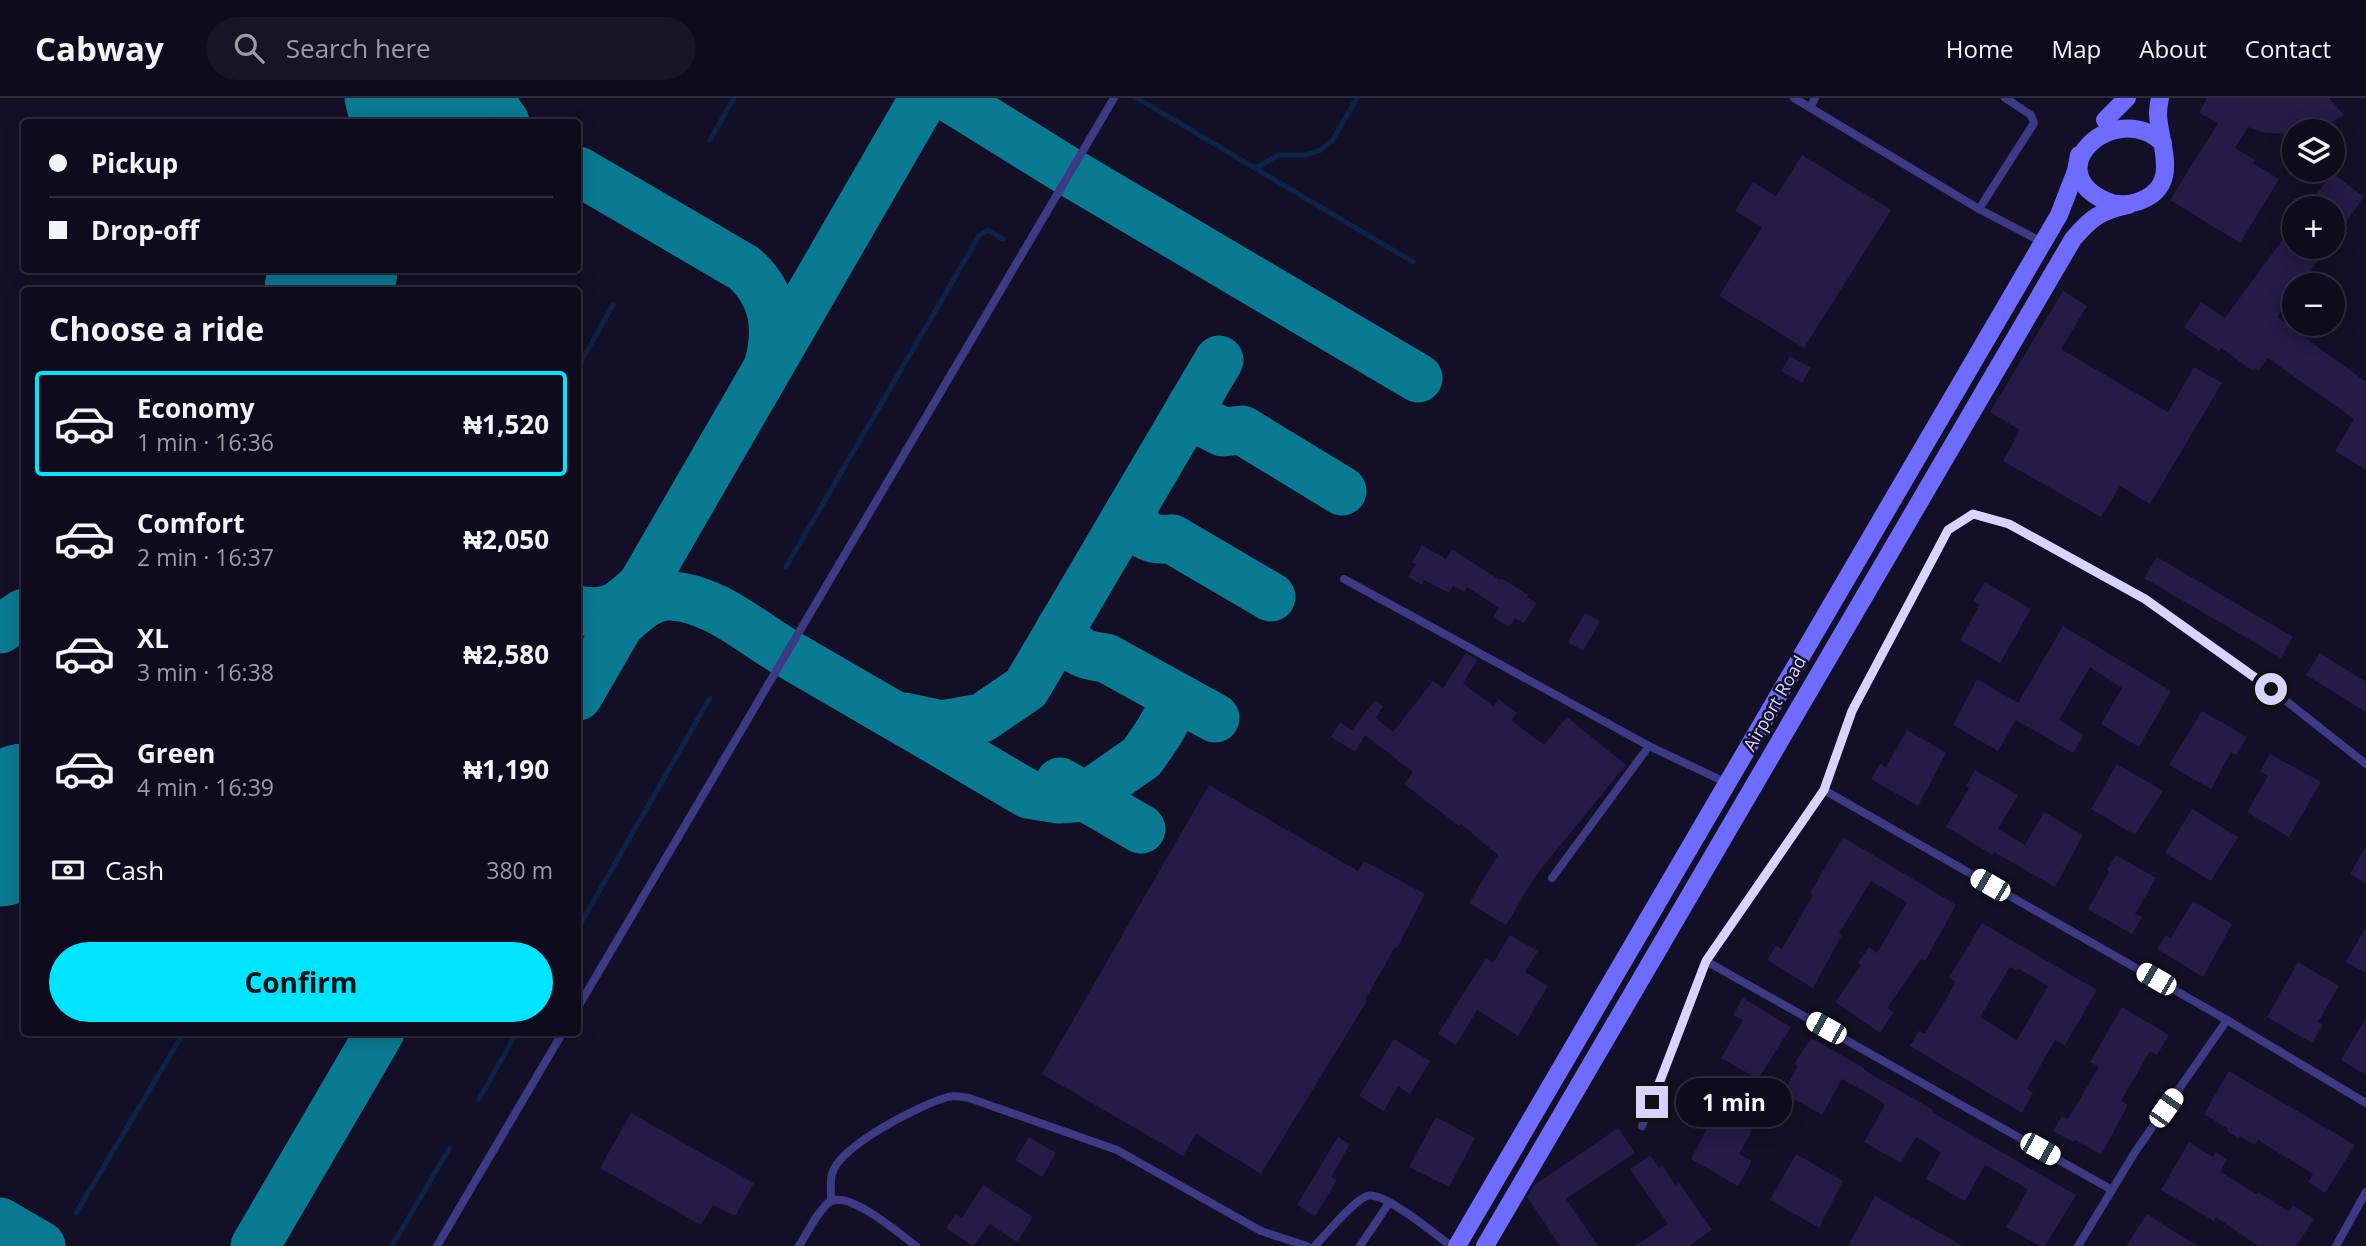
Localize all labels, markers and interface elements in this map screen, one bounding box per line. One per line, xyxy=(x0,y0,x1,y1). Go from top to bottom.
search box xyxy=(206,17,696,80)
text: Cabway xyxy=(35,26,164,71)
icon: search xyxy=(230,29,268,67)
text: Search here xyxy=(286,30,431,66)
text: Home xyxy=(1946,32,2014,65)
text: Map xyxy=(2052,32,2101,65)
text: About xyxy=(2139,32,2207,65)
text: Contact xyxy=(2245,32,2331,65)
map controls xyxy=(2282,119,2345,336)
button: layers xyxy=(2282,119,2345,182)
text: Pickup xyxy=(91,145,178,181)
button: + xyxy=(2282,196,2345,259)
text: Drop-off xyxy=(91,212,199,248)
button: − xyxy=(2282,273,2345,336)
text: Choose a ride xyxy=(49,307,264,350)
text: Economy xyxy=(137,390,255,426)
icon: car xyxy=(53,392,116,455)
text: ₦1,520 xyxy=(463,406,549,442)
text: 1 min · 16:36 xyxy=(137,426,274,458)
text: Comfort xyxy=(137,505,244,541)
icon: car xyxy=(53,507,116,570)
text: ₦2,050 xyxy=(463,521,549,557)
text: 2 min · 16:37 xyxy=(137,541,274,573)
text: XL xyxy=(137,620,169,656)
icon: car xyxy=(53,622,116,685)
text: ₦2,580 xyxy=(463,636,549,672)
street label: Airport Road xyxy=(1737,651,1811,755)
text: 3 min · 16:38 xyxy=(137,656,274,688)
route start xyxy=(2255,673,2287,705)
text: Green xyxy=(137,735,215,771)
icon: car xyxy=(53,737,116,800)
text: ₦1,190 xyxy=(463,751,549,787)
text: 4 min · 16:39 xyxy=(137,771,274,803)
icon: cash xyxy=(49,851,87,889)
text: Cash xyxy=(105,852,164,888)
text: 380 m xyxy=(486,854,553,886)
car xyxy=(1967,865,2014,905)
button: Confirm xyxy=(49,942,553,1022)
car xyxy=(2133,959,2180,999)
car xyxy=(1803,1009,1850,1047)
callout: 1 min xyxy=(1676,1077,1792,1126)
car xyxy=(2146,1085,2187,1131)
route end xyxy=(1636,1086,1668,1118)
text: 1 min xyxy=(1702,1086,1766,1118)
car xyxy=(2017,1130,2064,1168)

